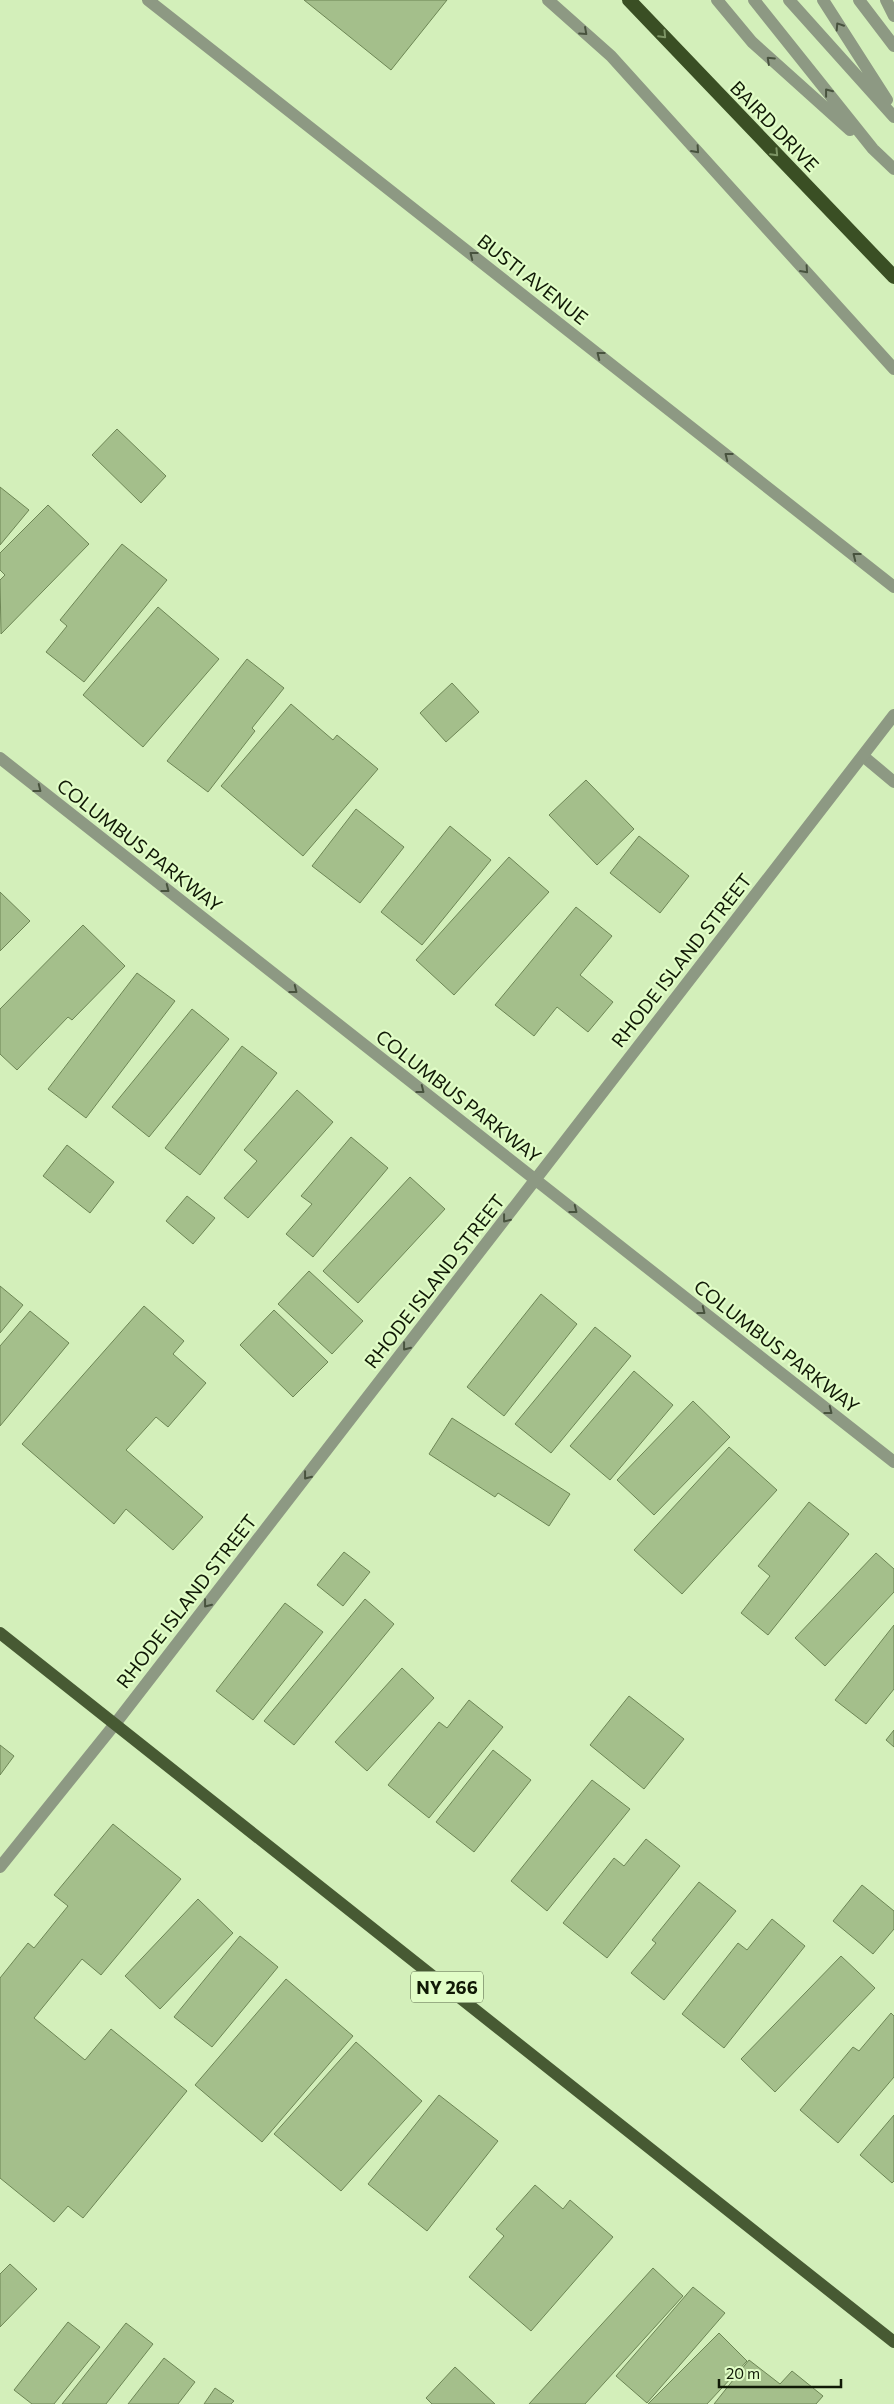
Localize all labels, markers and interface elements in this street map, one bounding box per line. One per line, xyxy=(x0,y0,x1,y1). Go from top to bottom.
one-way arrow xyxy=(836,22,845,31)
one-way arrow xyxy=(579,27,588,36)
one-way arrow xyxy=(657,30,666,39)
one-way arrow xyxy=(767,57,776,66)
street label: BAIRD DRIVE xyxy=(726,76,824,176)
one-way arrow xyxy=(826,89,834,98)
one-way arrow xyxy=(691,144,700,153)
one-way arrow xyxy=(769,147,778,156)
street label: BUSTI AVENUE xyxy=(473,229,593,329)
one-way arrow xyxy=(469,252,478,261)
one-way arrow xyxy=(799,265,808,274)
one-way arrow xyxy=(597,353,606,361)
one-way arrow xyxy=(724,453,734,462)
one-way arrow xyxy=(853,554,862,562)
street label: COLUMBUS PARKWAY xyxy=(53,773,227,917)
one-way arrow xyxy=(32,783,41,791)
street label: RHODE ISLAND STREET xyxy=(606,868,756,1052)
one-way arrow xyxy=(160,884,169,892)
one-way arrow xyxy=(288,984,297,992)
street label: COLUMBUS PARKWAY xyxy=(372,1024,546,1168)
one-way arrow xyxy=(416,1085,425,1094)
street label: RHODE ISLAND STREET xyxy=(359,1189,509,1373)
one-way arrow xyxy=(568,1204,578,1213)
one-way arrow xyxy=(503,1213,512,1223)
street label: COLUMBUS PARKWAY xyxy=(690,1274,864,1418)
one-way arrow xyxy=(696,1305,705,1313)
one-way arrow xyxy=(404,1341,412,1350)
one-way arrow xyxy=(824,1406,833,1415)
one-way arrow xyxy=(304,1470,313,1480)
street label: RHODE ISLAND STREET xyxy=(111,1509,261,1693)
one-way arrow xyxy=(205,1598,213,1607)
road number: NY 266 xyxy=(411,1971,483,2002)
scale bar xyxy=(719,2356,842,2388)
text: 20 m xyxy=(726,2364,760,2382)

